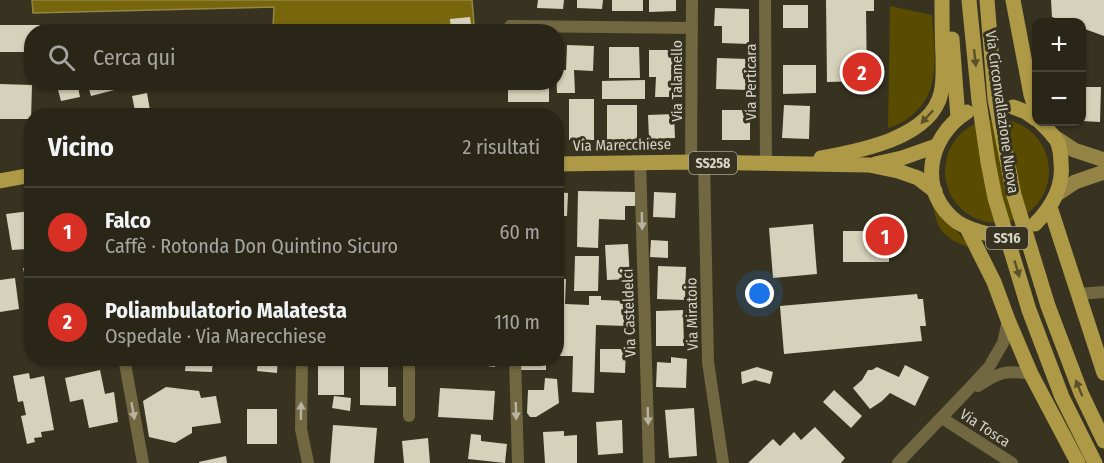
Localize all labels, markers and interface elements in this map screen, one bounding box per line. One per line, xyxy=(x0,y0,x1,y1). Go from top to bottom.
map controls xyxy=(1032,18,1086,126)
button: + xyxy=(1032,18,1086,72)
search box xyxy=(24,24,564,90)
street label: Via Circonvallazione Nuova xyxy=(982,29,1022,195)
street label: Via Talamello xyxy=(668,40,686,122)
icon: search xyxy=(45,41,78,74)
text: Cerca qui xyxy=(93,44,176,71)
street label: Via Perticara xyxy=(742,44,760,120)
one-way arrow xyxy=(970,49,979,68)
pin: 2 xyxy=(842,50,882,94)
button: − xyxy=(1032,72,1086,126)
one-way arrow xyxy=(920,109,934,123)
text: Vicino xyxy=(48,132,114,163)
text: 2 risultati xyxy=(462,135,540,159)
street label: Via Marecchiese xyxy=(573,135,671,155)
road number: SS258 xyxy=(689,152,737,174)
text: Falco xyxy=(105,207,151,234)
one-way arrow xyxy=(637,211,646,230)
pin: 1 xyxy=(866,214,904,258)
text: 1 xyxy=(63,220,72,244)
text: 60 m xyxy=(500,220,540,244)
road number: SS16 xyxy=(986,227,1028,249)
text: Caffè · Rotonda Don Quintino Sicuro xyxy=(105,234,398,258)
one-way arrow xyxy=(1013,261,1022,279)
street label: Via Casteldelci xyxy=(618,268,640,358)
street label: Via Miratoio xyxy=(682,277,702,351)
your location xyxy=(745,279,774,308)
text: Poliambulatorio Malatesta xyxy=(105,297,347,324)
text: 2 xyxy=(63,310,72,334)
text: 110 m xyxy=(494,310,540,334)
text: Ospedale · Via Marecchiese xyxy=(105,324,326,348)
one-way arrow xyxy=(1074,378,1084,396)
one-way arrow xyxy=(129,401,138,420)
one-way arrow xyxy=(512,401,521,420)
one-way arrow xyxy=(296,402,306,421)
street label: Via Tosca xyxy=(956,405,1014,451)
one-way arrow xyxy=(643,406,652,425)

